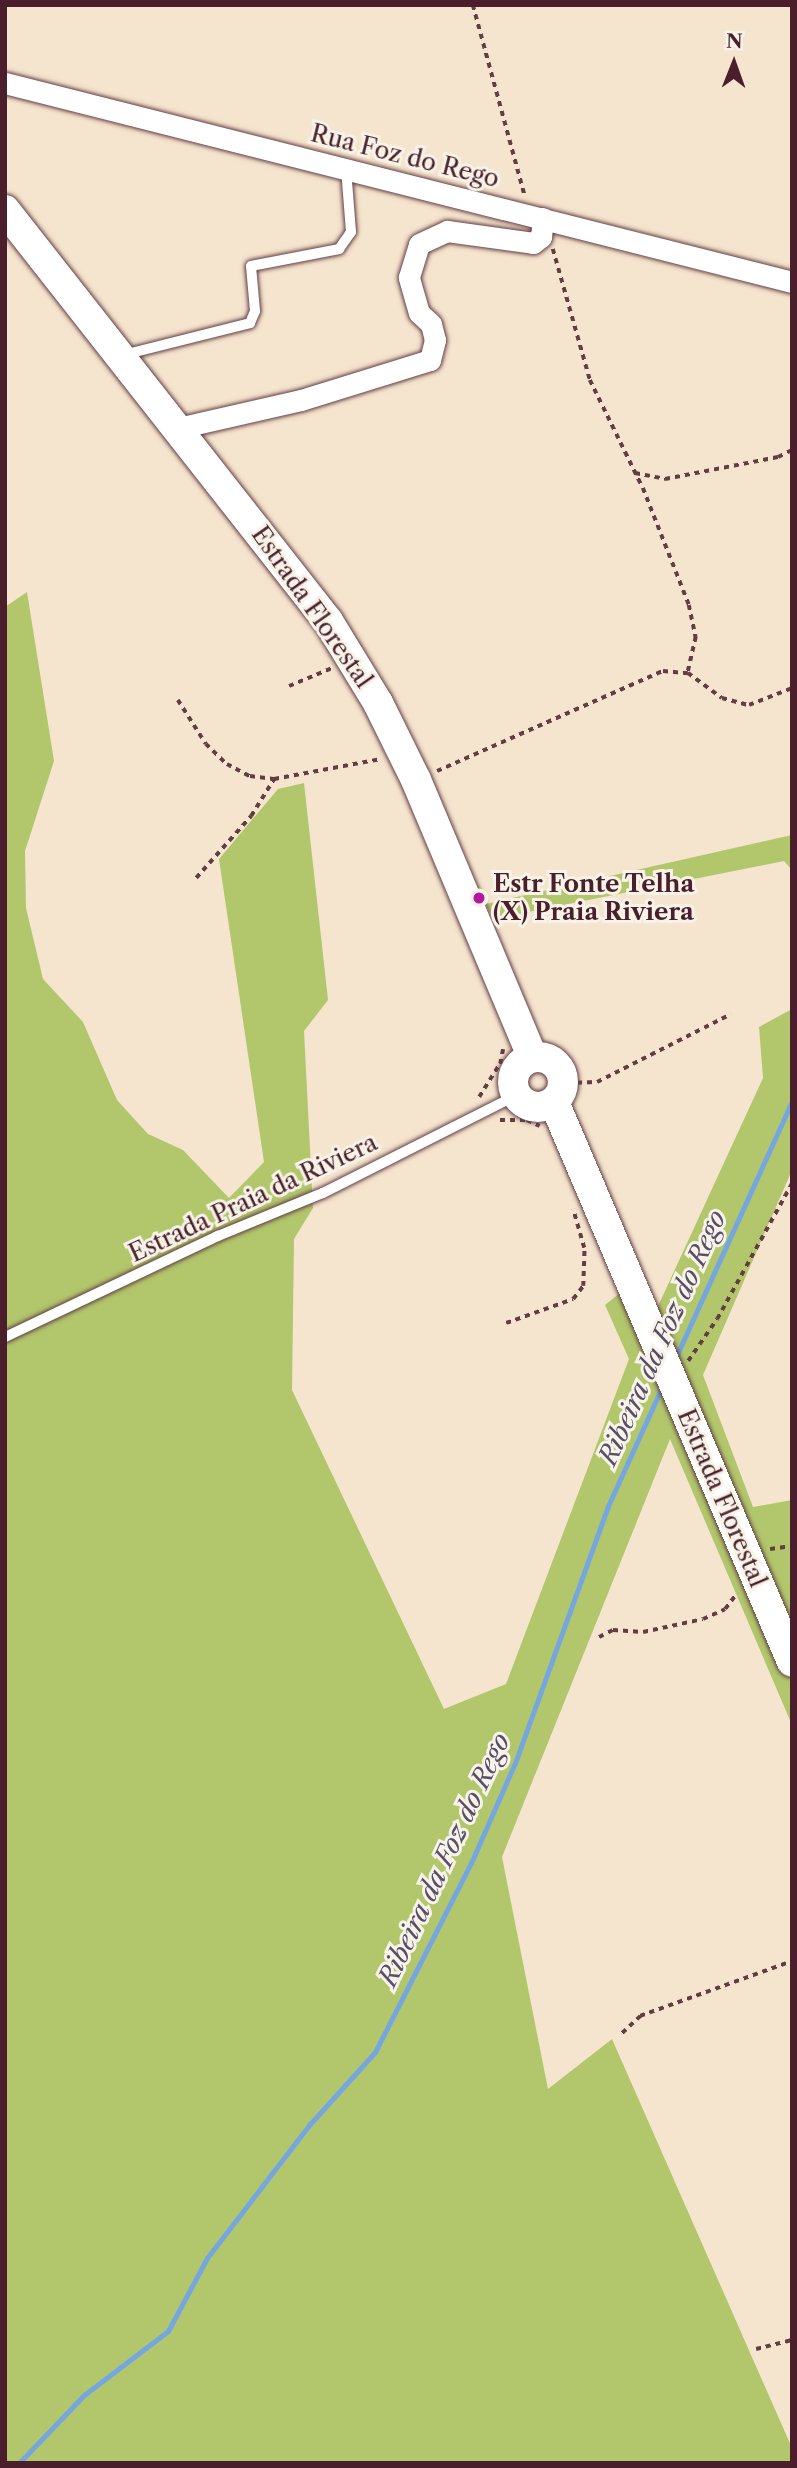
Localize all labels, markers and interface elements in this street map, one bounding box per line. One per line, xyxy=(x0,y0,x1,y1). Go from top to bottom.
north arrow xyxy=(699,28,769,98)
text: N xyxy=(726,30,743,53)
street label: Rua Foz do Rego xyxy=(308,119,502,193)
street label: Estrada Florestal xyxy=(245,521,379,693)
place label: Estr Fonte Telha (X) Praia Riviera xyxy=(493,870,695,926)
marker: Estr Fonte Telha (X) Praia Riviera xyxy=(471,890,487,906)
street label: Estrada Praia da Riviera xyxy=(124,1128,382,1268)
water label: Ribeira da Foz do Rego xyxy=(593,1206,733,1470)
street label: Estrada Florestal xyxy=(671,1405,773,1591)
water label: Ribeira da Foz do Rego xyxy=(373,1729,517,1991)

